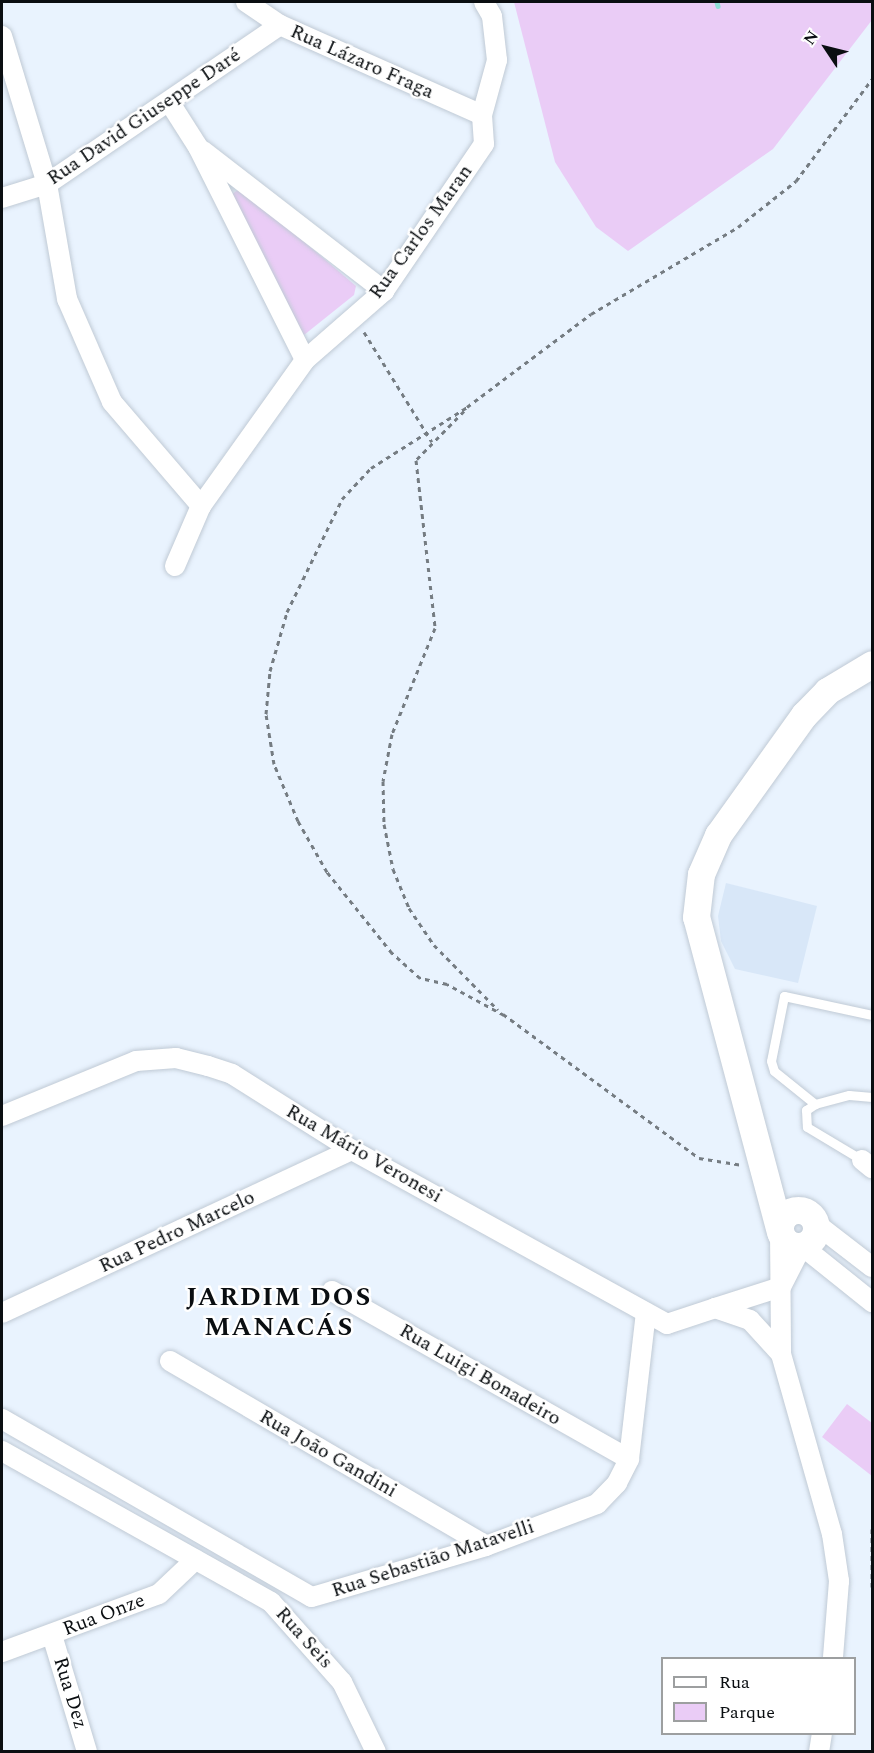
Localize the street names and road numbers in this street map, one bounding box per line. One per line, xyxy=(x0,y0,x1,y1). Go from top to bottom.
street label: Rua Lázaro Fraga xyxy=(287,20,437,104)
street label: Rua David Giuseppe Daré xyxy=(43,43,245,191)
street label: Rua Carlos Maran xyxy=(364,160,478,304)
street label: Rua Mário Veronesi xyxy=(282,1099,446,1209)
street label: Rua Pedro Marcelo xyxy=(95,1185,259,1279)
street label: Rua Luigi Bonadeiro xyxy=(395,1319,565,1431)
street label: Rua João Gandini xyxy=(255,1405,401,1503)
street label: Rua Sebastião Matavelli xyxy=(329,1515,537,1603)
street label: Rua Onze xyxy=(60,1588,148,1642)
street label: Rua Seis xyxy=(270,1602,338,1674)
street label: Rua Dez xyxy=(48,1654,92,1732)

